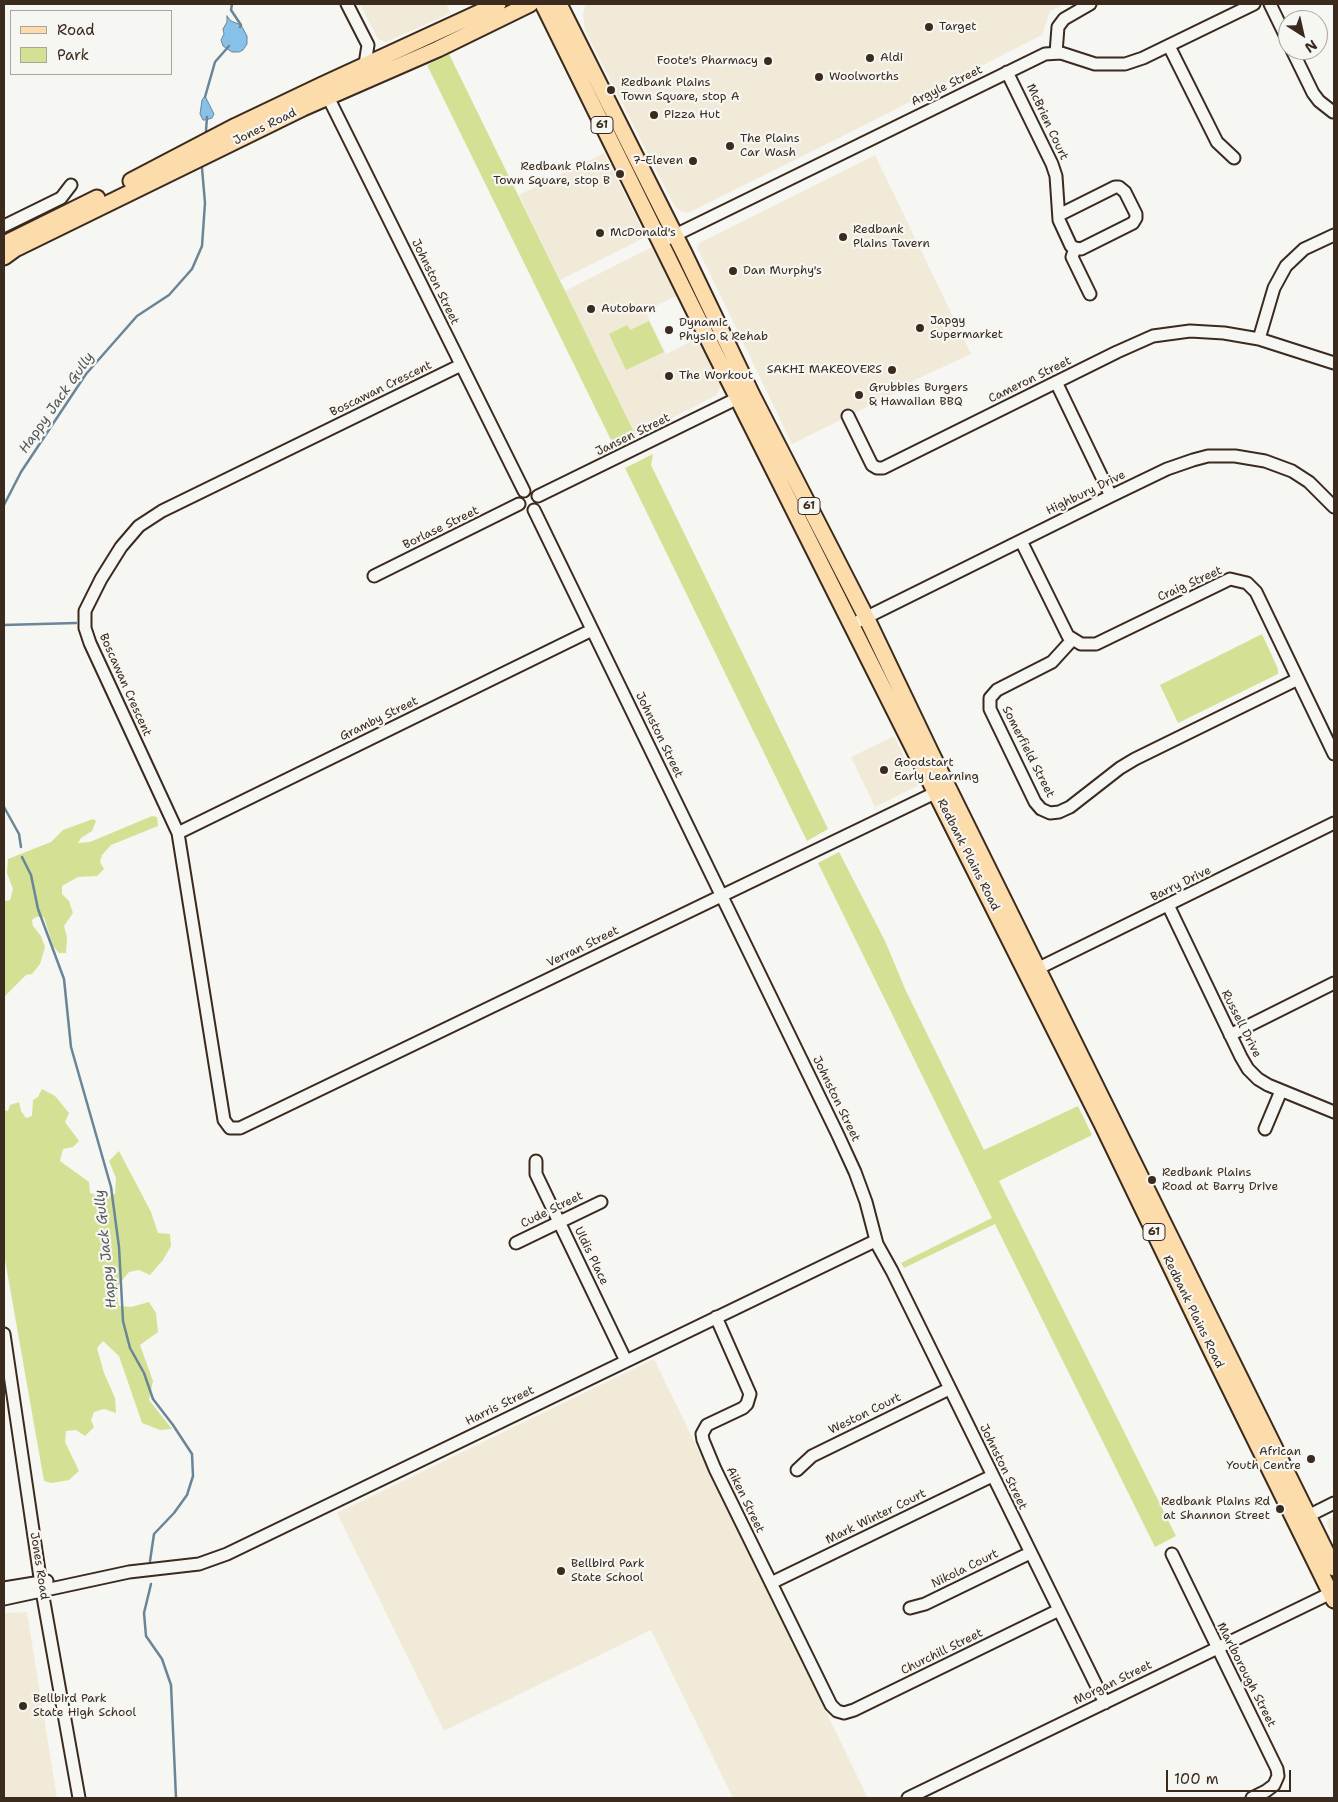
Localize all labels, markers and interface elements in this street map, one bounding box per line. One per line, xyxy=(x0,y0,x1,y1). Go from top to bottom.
legend xyxy=(10,10,172,75)
north arrow xyxy=(1278,10,1328,60)
text: Road xyxy=(57,20,95,40)
place label: Target xyxy=(939,20,977,34)
marker: Target xyxy=(923,21,935,33)
text: N xyxy=(1301,36,1321,57)
text: Park xyxy=(57,45,89,65)
place label: Aldi xyxy=(880,51,903,65)
marker: Aldi xyxy=(864,52,876,64)
place label: Foote's Pharmacy xyxy=(657,54,758,68)
marker: Foote's Pharmacy xyxy=(762,55,774,67)
street label: Argyle Street xyxy=(909,63,985,109)
place label: Woolworths xyxy=(829,70,899,84)
marker: Woolworths xyxy=(813,71,825,83)
place label: Redbank Plains Town Square, stop A xyxy=(621,76,739,104)
street label: McBrien Court xyxy=(1023,82,1071,162)
marker: Redbank Plains Town Square, stop A xyxy=(605,84,617,96)
street label: Jones Road xyxy=(231,106,299,148)
place label: Pizza Hut xyxy=(664,108,720,122)
marker: Pizza Hut xyxy=(648,109,660,121)
road number: 61 xyxy=(591,116,613,134)
place label: The Plains Car Wash xyxy=(740,132,800,160)
marker: The Plains Car Wash xyxy=(724,140,736,152)
place label: 7-Eleven xyxy=(632,154,683,168)
marker: 7-Eleven xyxy=(687,155,699,167)
place label: Redbank Plains Town Square, stop B xyxy=(493,160,610,188)
marker: Redbank Plains Town Square, stop B xyxy=(614,168,626,180)
place label: Redbank Plains Tavern xyxy=(853,223,930,251)
place label: McDonald's xyxy=(610,226,676,240)
marker: McDonald's xyxy=(594,227,606,239)
marker: Redbank Plains Tavern xyxy=(837,231,849,243)
street label: Johnston Street xyxy=(408,237,462,327)
place label: Dan Murphy's xyxy=(743,264,822,278)
marker: Dan Murphy's xyxy=(727,265,739,277)
place label: Autobarn xyxy=(601,302,655,316)
marker: Autobarn xyxy=(585,303,597,315)
place label: Japgy Supermarket xyxy=(930,314,1003,342)
place label: Dynamic Physio & Rehab xyxy=(679,316,768,344)
marker: Japgy Supermarket xyxy=(914,322,926,334)
marker: Dynamic Physio & Rehab xyxy=(663,324,675,336)
water label: Happy Jack Gully xyxy=(16,349,98,457)
street label: Cameron Street xyxy=(986,354,1074,406)
street label: Boscawan Crescent xyxy=(328,358,434,420)
place label: SAKHI MAKEOVERS xyxy=(767,363,882,377)
marker: SAKHI MAKEOVERS xyxy=(886,364,898,376)
place label: The Workout xyxy=(679,369,753,383)
marker: The Workout xyxy=(663,370,675,382)
place label: Grubbies Burgers & Hawaiian BBQ xyxy=(869,381,968,409)
marker: Grubbies Burgers & Hawaiian BBQ xyxy=(853,389,865,401)
street label: Jansen Street xyxy=(593,411,673,459)
street label: Highbury Drive xyxy=(1044,468,1128,518)
road number: 61 xyxy=(798,498,820,514)
street label: Borlase Street xyxy=(401,503,481,553)
street label: Craig Street xyxy=(1155,563,1225,605)
street label: Boscawan Crescent xyxy=(96,631,154,739)
street label: Johnston Street xyxy=(632,690,686,780)
street label: Gramby Street xyxy=(338,694,420,744)
street label: Somerfield Street xyxy=(999,704,1057,800)
place label: Goodstart Early Learning xyxy=(894,756,979,784)
marker: Goodstart Early Learning xyxy=(878,764,890,776)
street label: Redbank Plains Road xyxy=(934,797,1002,913)
street label: Barry Drive xyxy=(1148,863,1214,905)
street label: Verran Street xyxy=(545,923,621,971)
street label: Russell Drive xyxy=(1218,988,1264,1060)
street label: Johnston Street xyxy=(809,1054,863,1144)
place label: Redbank Plains Road at Barry Drive xyxy=(1162,1166,1278,1194)
marker: Redbank Plains Road at Barry Drive xyxy=(1146,1174,1158,1186)
water label: Happy Jack Gully xyxy=(91,1189,121,1309)
street label: Cude Street xyxy=(518,1189,586,1231)
road number: 61 xyxy=(1143,1224,1165,1240)
street label: Uldis Place xyxy=(571,1225,611,1287)
street label: Redbank Plains Road xyxy=(1159,1253,1227,1371)
street label: Harris Street xyxy=(463,1383,537,1429)
street label: Weston Court xyxy=(826,1390,904,1438)
street label: Johnston Street xyxy=(976,1422,1030,1512)
place label: African Youth Centre xyxy=(1226,1445,1301,1473)
marker: African Youth Centre xyxy=(1305,1453,1317,1465)
street label: Aiken Street xyxy=(723,1465,767,1535)
street label: Mark Winter Court xyxy=(823,1486,929,1548)
place label: Redbank Plains Rd at Shannon Street xyxy=(1161,1495,1270,1523)
marker: Redbank Plains Rd at Shannon Street xyxy=(1274,1503,1286,1515)
street label: Jones Road xyxy=(27,1531,51,1601)
street label: Nikola Court xyxy=(929,1547,1001,1591)
place label: Bellbird Park State School xyxy=(571,1557,645,1585)
marker: Bellbird Park State School xyxy=(555,1565,567,1577)
street label: Marlborough Street xyxy=(1213,1620,1279,1730)
street label: Churchill Street xyxy=(899,1626,985,1678)
street label: Morgan Street xyxy=(1072,1658,1154,1708)
place label: Bellbird Park State High School xyxy=(33,1692,136,1720)
marker: Bellbird Park State High School xyxy=(17,1700,29,1712)
scale bar xyxy=(1168,1760,1293,1792)
text: 100 m xyxy=(1174,1769,1219,1789)

